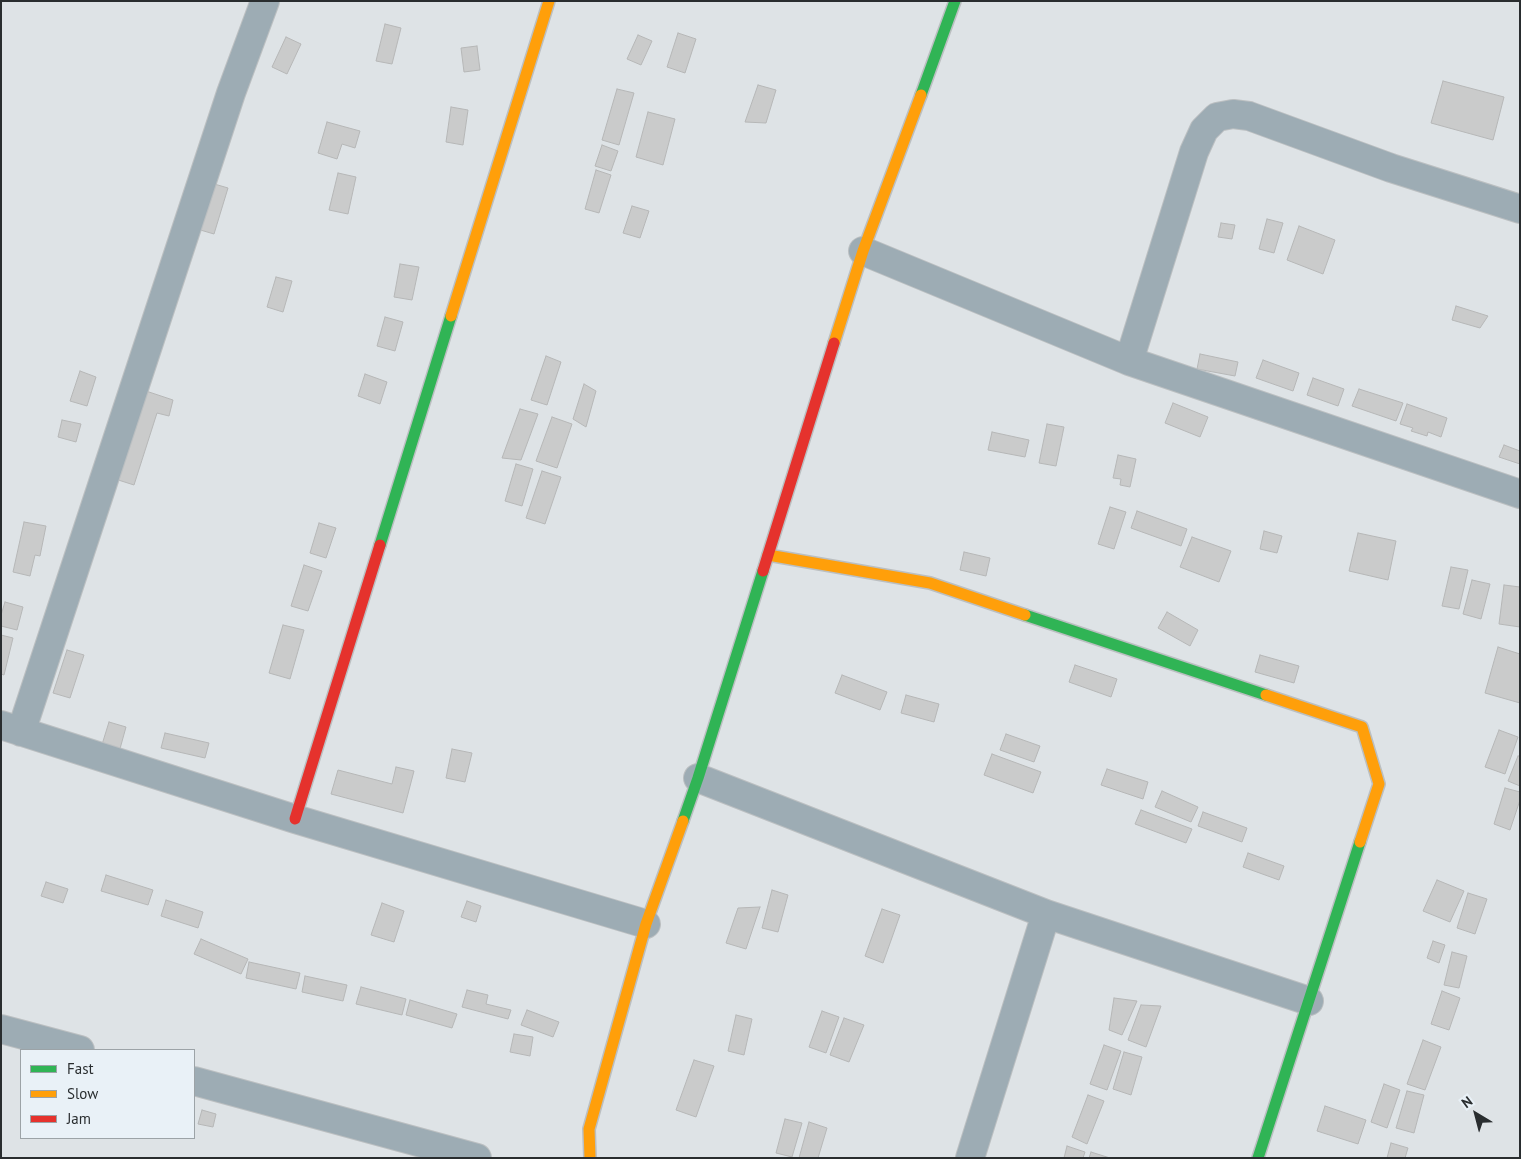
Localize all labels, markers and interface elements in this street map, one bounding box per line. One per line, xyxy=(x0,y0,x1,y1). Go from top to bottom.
legend xyxy=(20,1049,195,1139)
text: Fast xyxy=(67,1059,94,1078)
text: Slow xyxy=(67,1084,98,1103)
north arrow xyxy=(1451,1089,1501,1139)
text: N xyxy=(1458,1092,1476,1112)
text: Jam xyxy=(67,1109,91,1128)

